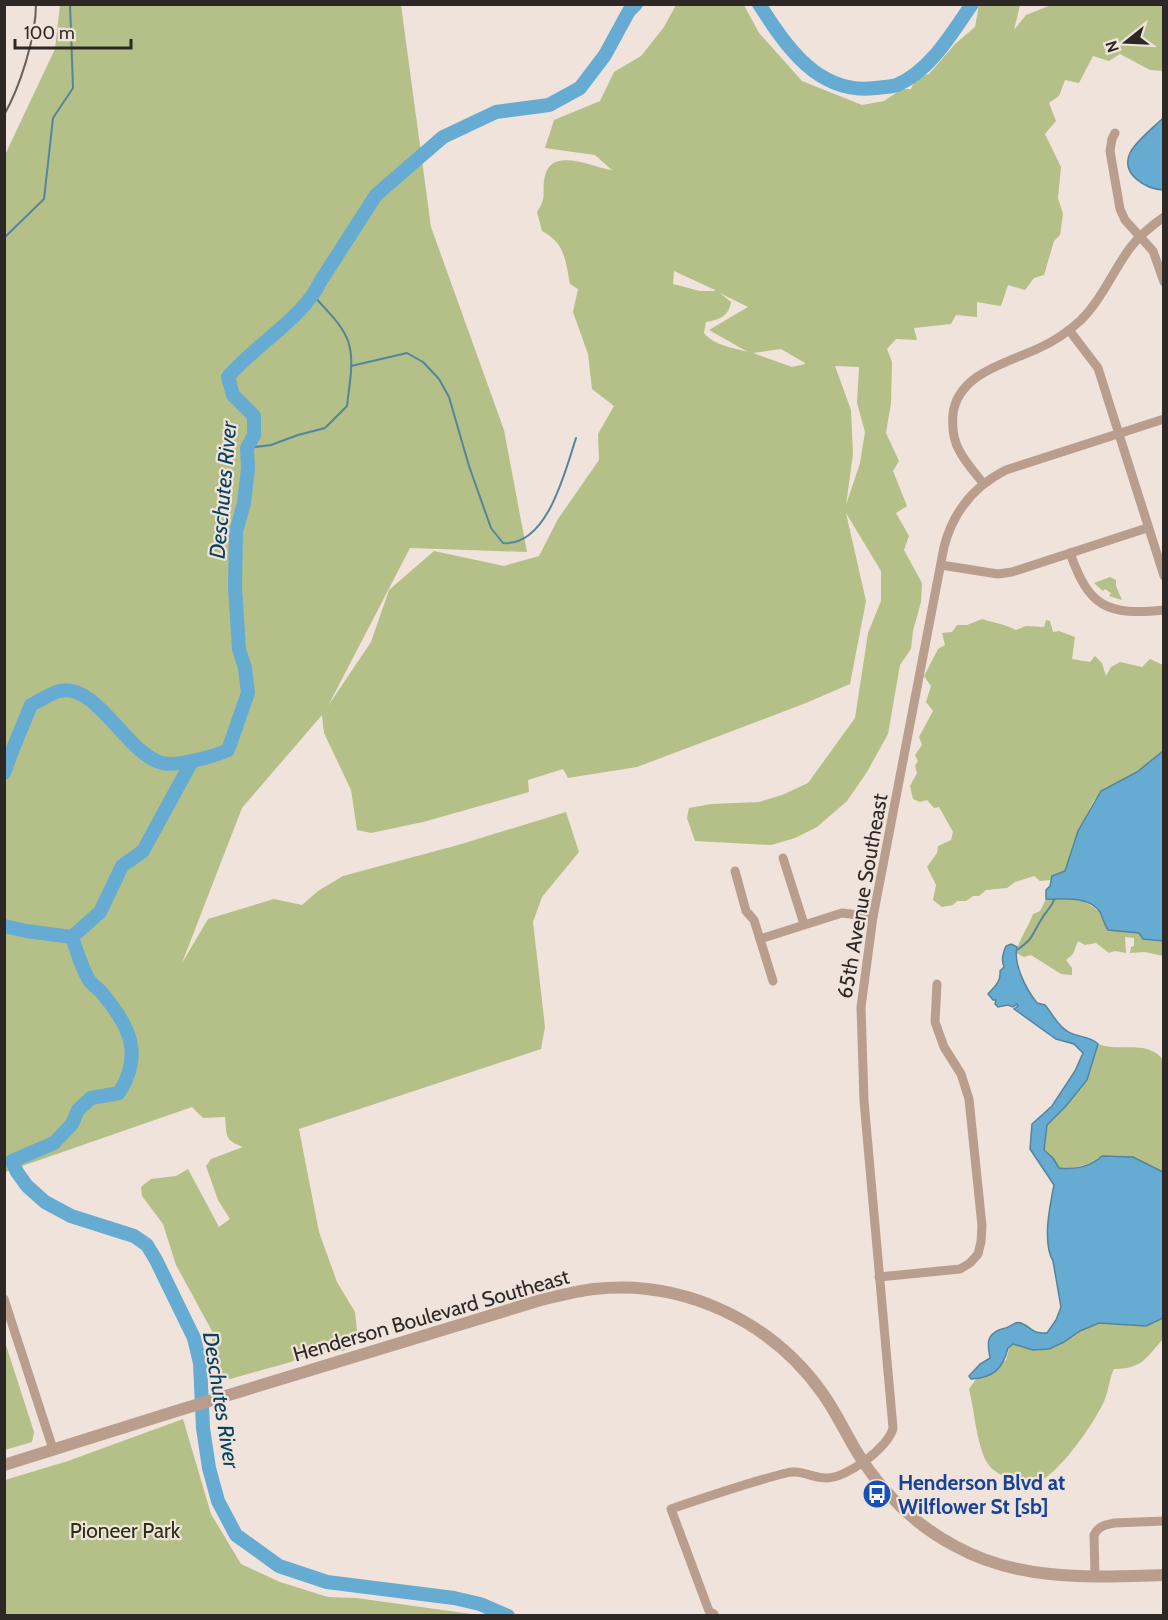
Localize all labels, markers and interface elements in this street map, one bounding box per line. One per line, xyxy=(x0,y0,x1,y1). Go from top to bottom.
scale bar xyxy=(15,12,130,50)
north arrow xyxy=(1096,12,1156,72)
text: 100 m xyxy=(24,22,75,44)
text: N xyxy=(1101,38,1123,55)
water label: Deschutes River xyxy=(204,419,243,560)
street label: 65th Avenue Southeast xyxy=(832,792,892,1000)
street label: Henderson Boulevard Southeast xyxy=(290,1264,572,1366)
water label: Deschutes River xyxy=(197,1330,245,1471)
place label: Henderson Blvd at Wilflower St [sb] xyxy=(898,1470,1065,1519)
bus stop icon: Henderson Blvd at Wilflower St [sb] xyxy=(861,1478,893,1510)
park label: Pioneer Park xyxy=(70,1518,181,1543)

